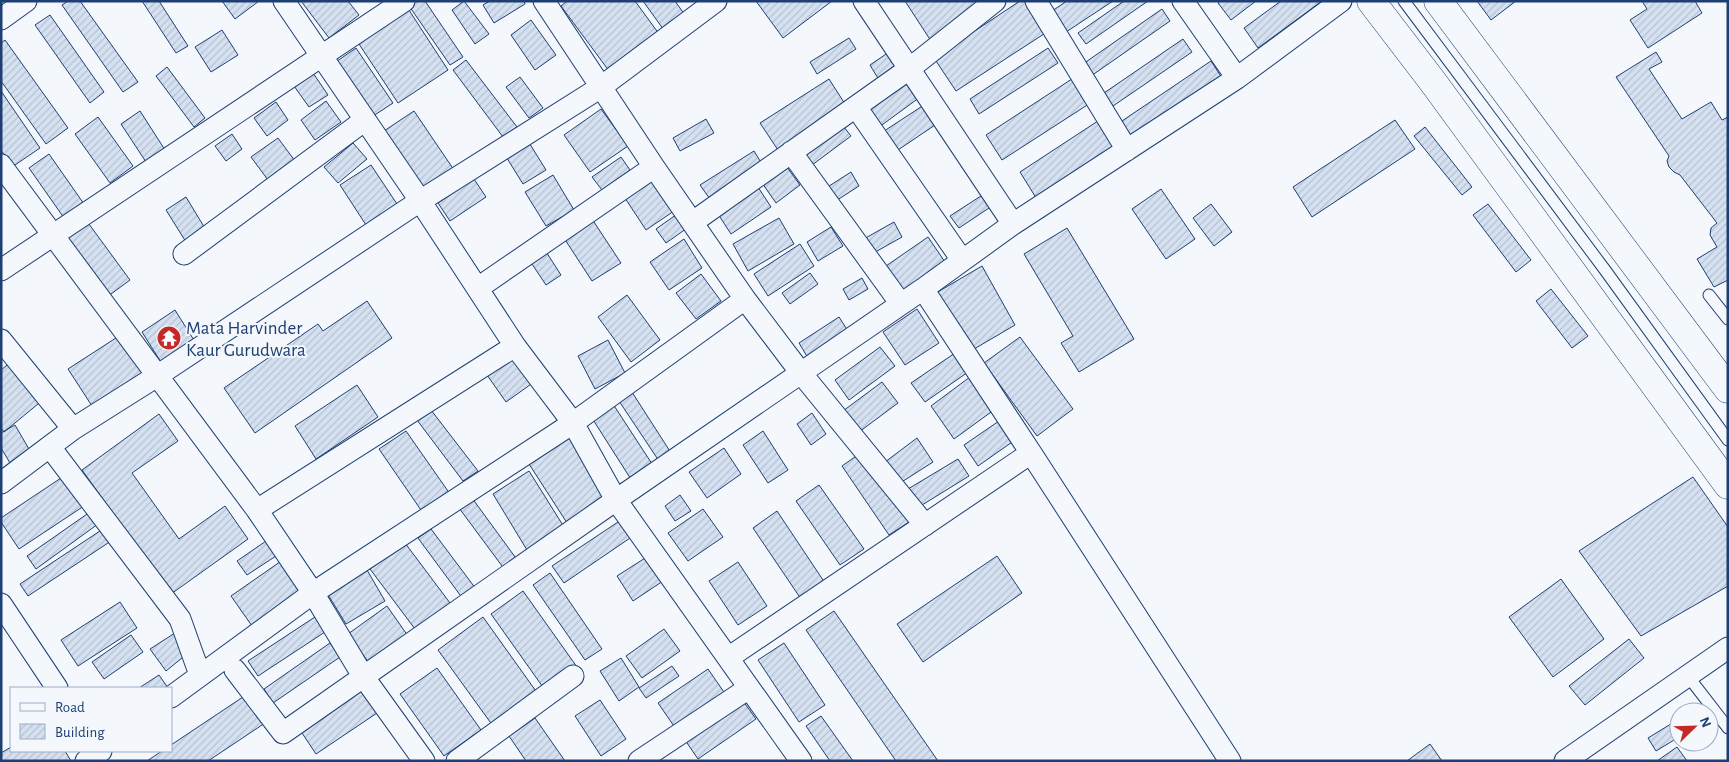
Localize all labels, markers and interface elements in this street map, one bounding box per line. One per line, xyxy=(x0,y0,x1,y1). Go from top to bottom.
place label: Mata Harvinder Kaur Gurudwara xyxy=(186,319,306,360)
temple icon: Mata Harvinder Kaur Gurudwara xyxy=(156,325,182,351)
legend xyxy=(10,687,172,752)
text: Road xyxy=(55,700,85,715)
north arrow xyxy=(1669,702,1719,752)
text: N xyxy=(1697,715,1713,730)
text: Building xyxy=(55,725,105,740)

